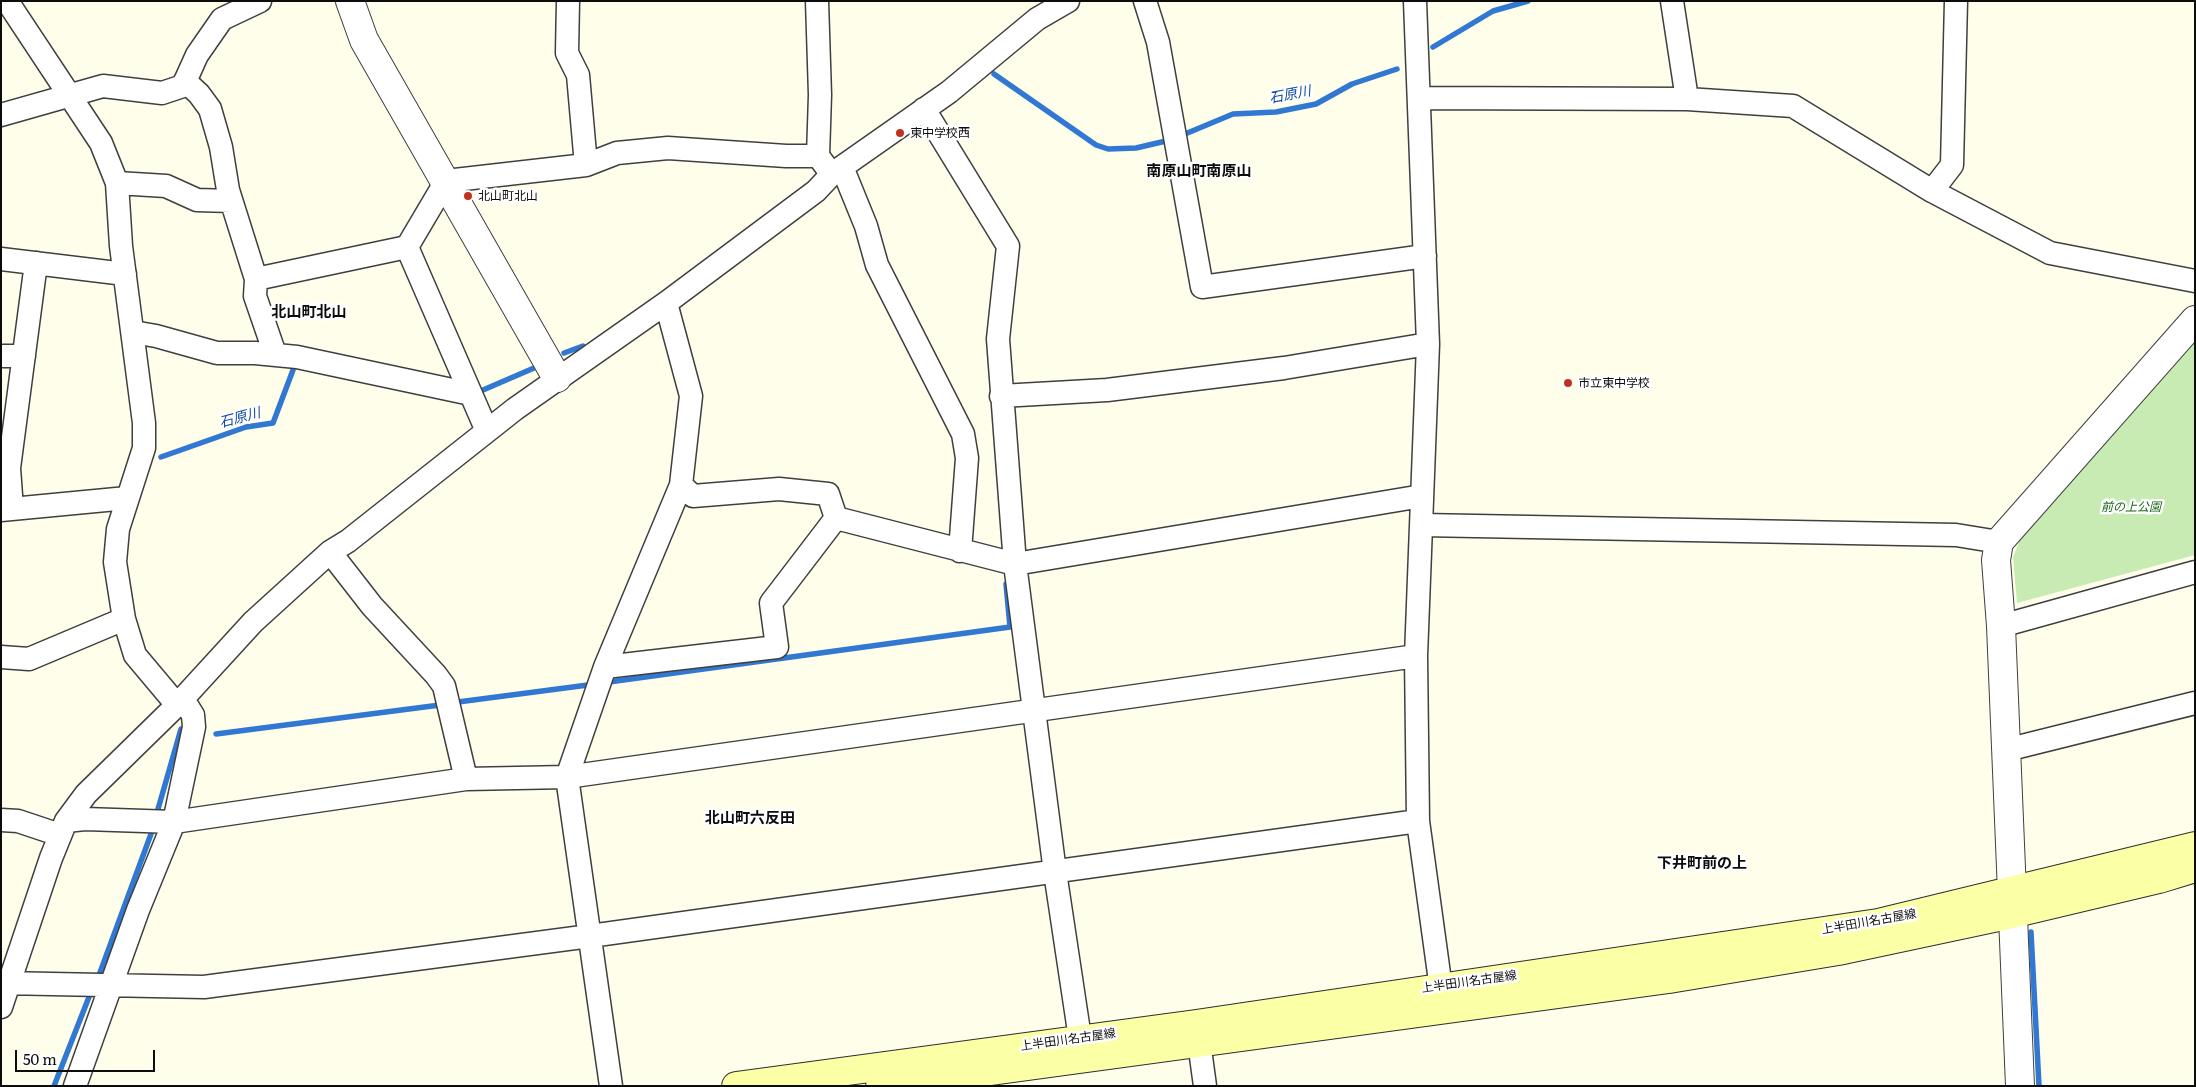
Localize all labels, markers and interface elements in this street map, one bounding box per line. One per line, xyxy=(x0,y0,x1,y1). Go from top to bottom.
water label: 石原川 xyxy=(1268,83,1312,107)
place label: 東中学校西 xyxy=(910,126,970,140)
marker: 東中学校西 xyxy=(894,127,906,139)
district label: 南原山町南原山 xyxy=(1147,163,1251,181)
place label: 北山町北山 xyxy=(478,189,538,203)
marker: 北山町北山 xyxy=(462,190,474,202)
district label: 北山町北山 xyxy=(272,304,346,322)
place label: 市立東中学校 xyxy=(1578,376,1650,390)
marker: 市立東中学校 xyxy=(1562,377,1574,389)
water label: 石原川 xyxy=(218,404,262,432)
park label: 前の上公園 xyxy=(2101,500,2161,514)
district label: 北山町六反田 xyxy=(705,810,795,828)
district label: 下井町前の上 xyxy=(1657,855,1747,873)
street label: 上半田川名古屋線 xyxy=(1820,907,1918,937)
street label: 上半田川名古屋線 xyxy=(1420,968,1518,996)
street label: 上半田川名古屋線 xyxy=(1019,1026,1117,1054)
scale bar xyxy=(18,1040,158,1072)
text: 50 m xyxy=(23,1047,57,1070)

